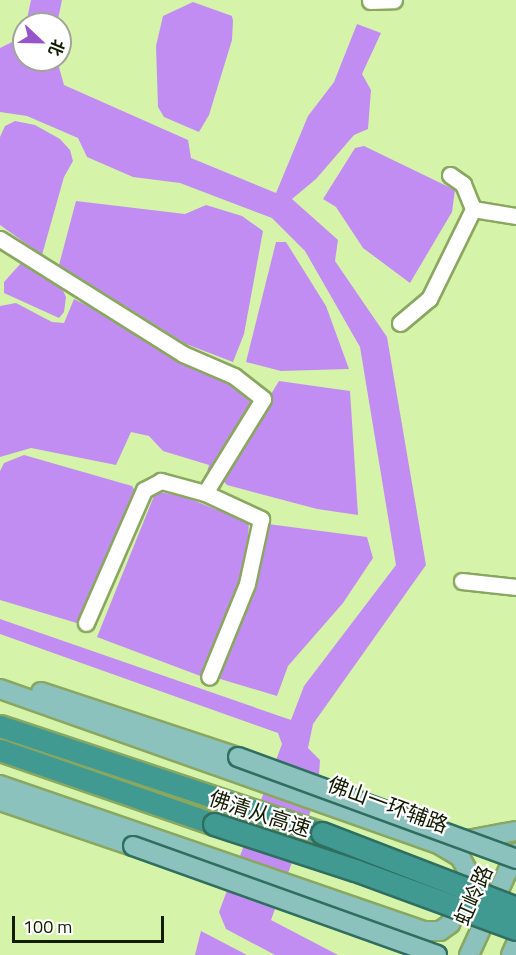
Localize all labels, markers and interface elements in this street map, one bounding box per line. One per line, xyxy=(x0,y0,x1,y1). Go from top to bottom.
north arrow xyxy=(12,12,72,72)
text: 北 xyxy=(43,36,71,60)
street label: 佛山一环辅路 xyxy=(324,771,452,837)
street label: 佛清从高速 xyxy=(206,785,314,841)
street label: 虹岭路 xyxy=(449,861,497,929)
scale bar xyxy=(15,904,166,942)
text: 100 m xyxy=(23,913,72,940)

